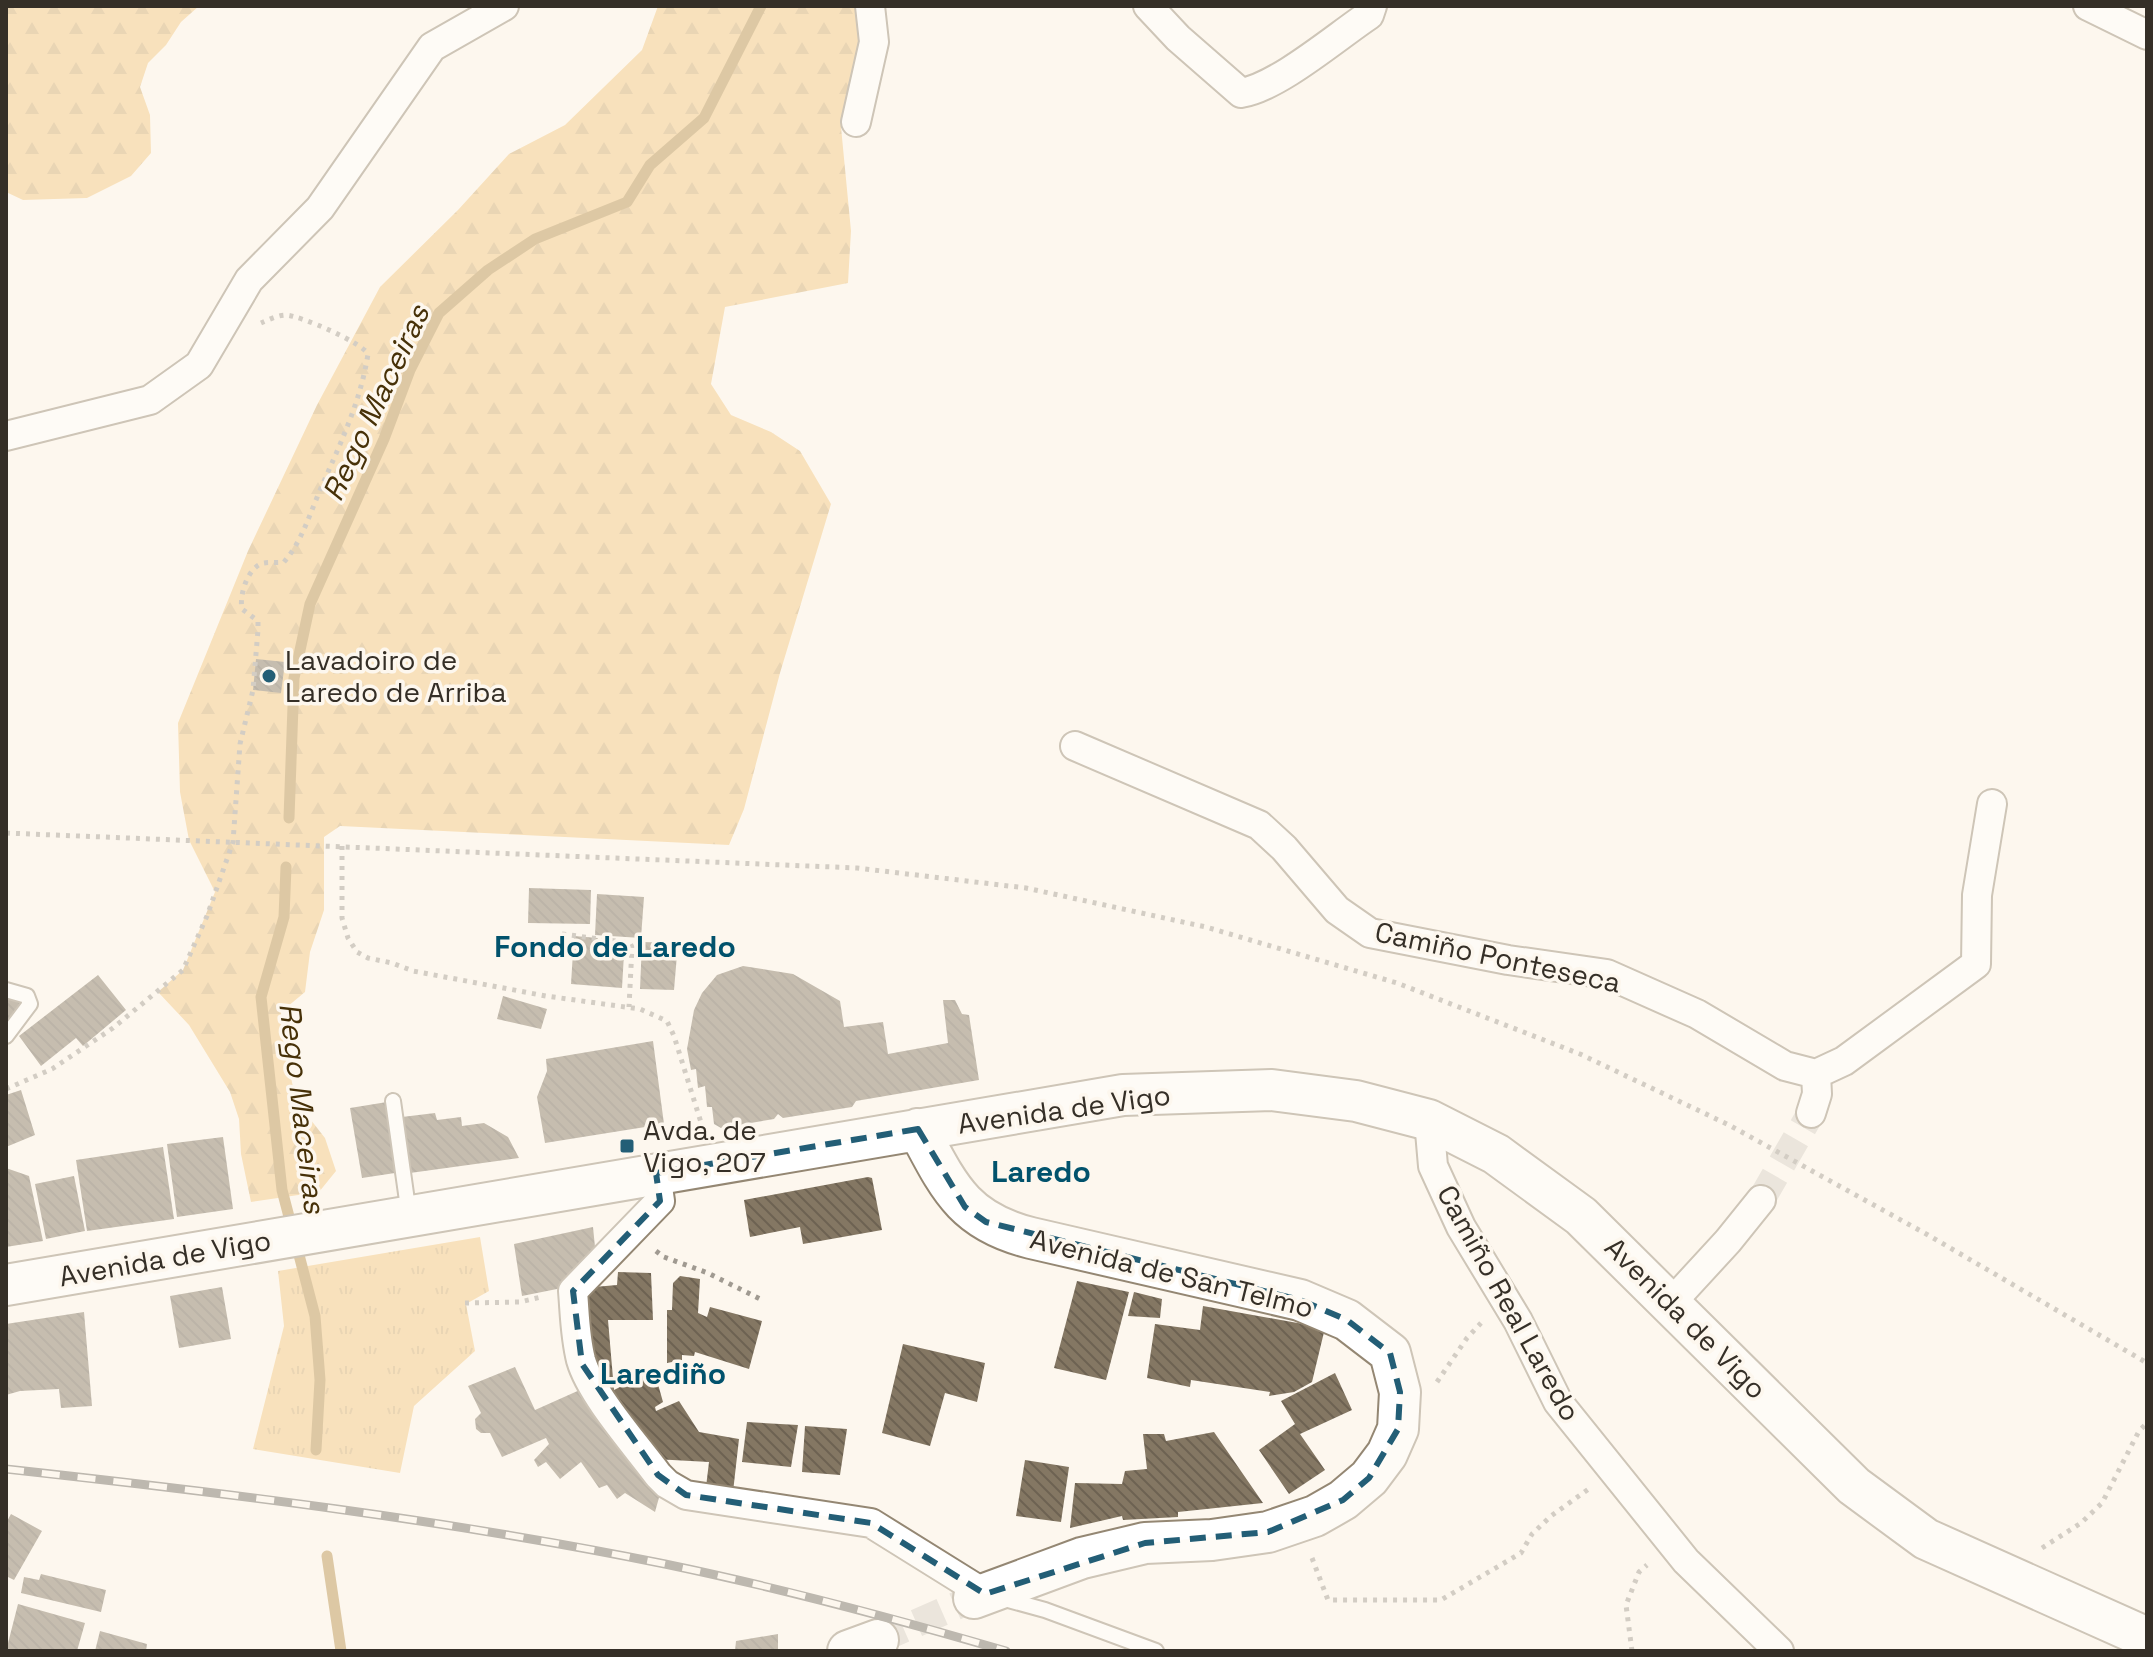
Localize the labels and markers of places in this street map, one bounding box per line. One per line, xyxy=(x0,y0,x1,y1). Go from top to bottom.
place label: Lavadoiro de Laredo de Arriba xyxy=(285,642,507,710)
marker: Lavadoiro de Laredo de Arriba xyxy=(260,667,278,685)
place label: Avda. de Vigo, 207 xyxy=(643,1112,766,1180)
marker: Avda. de Vigo, 207 xyxy=(618,1137,636,1155)

